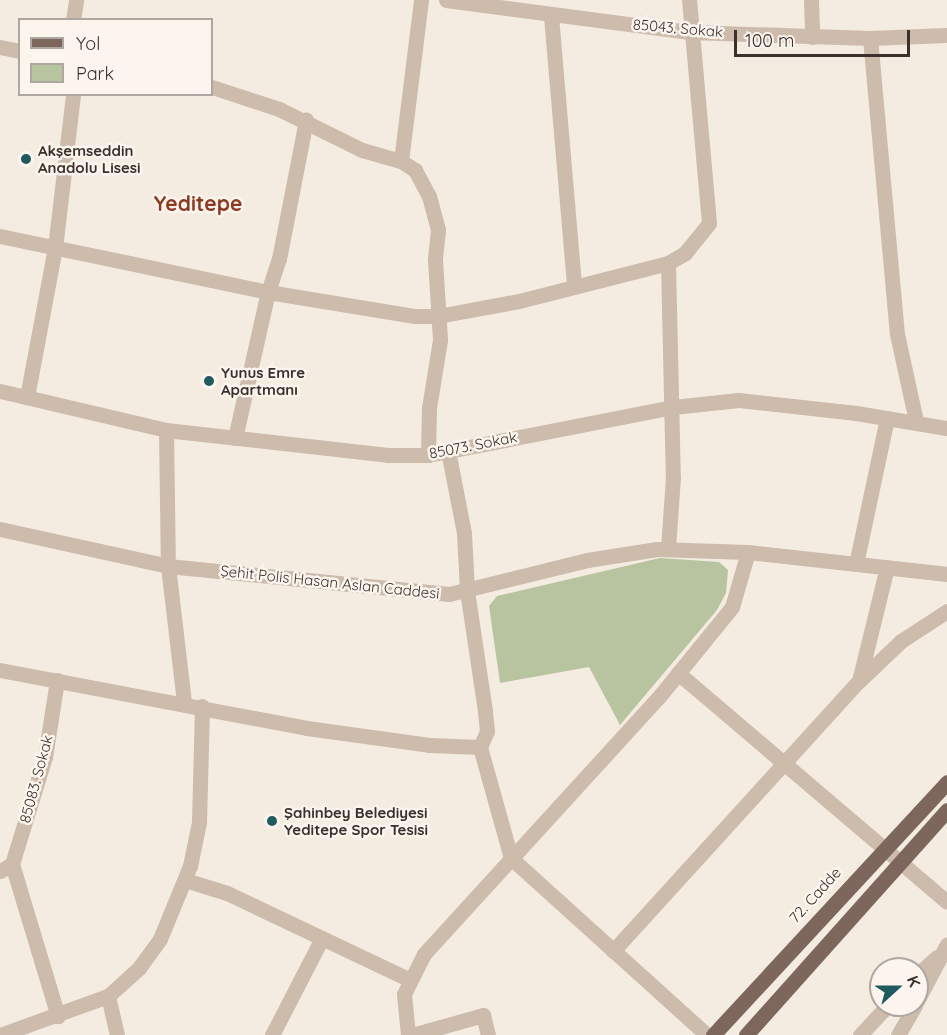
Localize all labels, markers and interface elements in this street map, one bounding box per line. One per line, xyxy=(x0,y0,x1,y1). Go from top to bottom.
street label: 85043. Sokak xyxy=(632,15,724,41)
legend xyxy=(18,18,213,96)
scale bar xyxy=(737,18,912,56)
text: 100 m xyxy=(745,29,794,52)
text: Yol xyxy=(76,32,100,55)
text: Park xyxy=(76,62,114,85)
place label: Akşemseddin Anadolu Lisesi xyxy=(38,141,141,176)
marker: Akşemseddin Anadolu Lisesi xyxy=(19,152,33,166)
district label: Yeditepe xyxy=(154,190,242,216)
place label: Yunus Emre Apartmanı xyxy=(221,363,305,398)
marker: Yunus Emre Apartmanı xyxy=(202,374,216,388)
street label: 85073. Sokak xyxy=(427,428,519,462)
street label: Şehit Polis Hasan Aslan Caddesi xyxy=(220,562,440,602)
street label: 85083. Sokak xyxy=(16,733,56,825)
place label: Şahinbey Belediyesi Yeditepe Spor Tesisi xyxy=(284,803,428,838)
marker: Şahinbey Belediyesi Yeditepe Spor Tesisi xyxy=(265,814,279,828)
street label: 72. Cadde xyxy=(785,864,845,926)
north arrow xyxy=(869,957,929,1017)
text: K xyxy=(903,973,925,990)

